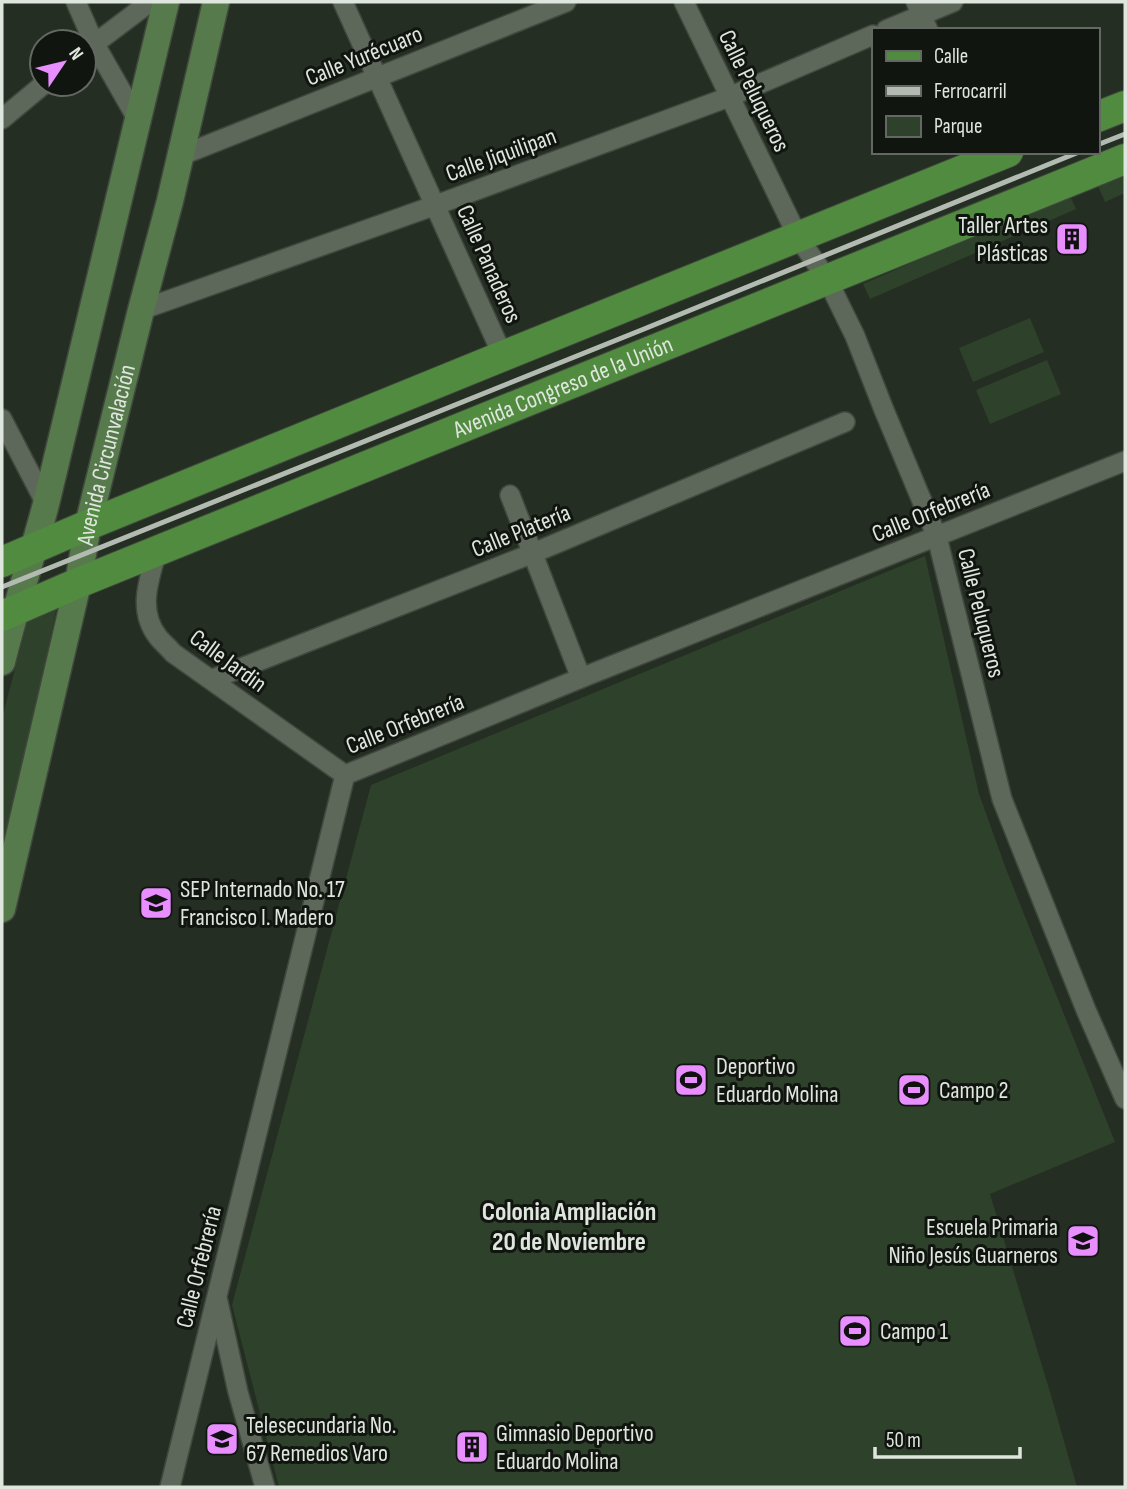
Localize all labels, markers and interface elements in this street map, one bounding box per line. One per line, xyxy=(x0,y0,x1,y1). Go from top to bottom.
street label: Calle Yurécuaro xyxy=(301,19,427,93)
street label: Calle Peluqueros xyxy=(712,25,796,157)
north arrow xyxy=(28,28,98,98)
legend xyxy=(872,28,1099,154)
text: N xyxy=(63,43,88,65)
text: Calle xyxy=(934,44,968,69)
text: Ferrocarril xyxy=(934,79,1007,104)
text: Parque xyxy=(934,114,982,139)
street label: Calle Jiquilipan xyxy=(442,122,560,188)
street label: Calle Panaderos xyxy=(450,200,528,328)
place label: Taller Artes Plásticas xyxy=(958,211,1048,268)
building icon: Taller Artes Plásticas xyxy=(1053,220,1091,258)
street label: Avenida Congreso de la Unión xyxy=(448,329,677,444)
street label: Avenida Circunvalación xyxy=(70,361,142,548)
street label: Calle Orfebrería xyxy=(868,475,994,549)
street label: Calle Platería xyxy=(467,498,575,564)
street label: Calle Peluqueros xyxy=(951,546,1011,680)
street label: Calle Jardin xyxy=(184,623,272,699)
street label: Calle Orfebrería xyxy=(342,687,468,761)
place label: SEP Internado No. 17 Francisco I. Madero xyxy=(180,875,345,932)
school or university icon: SEP Internado No. 17 Francisco I. Madero xyxy=(137,884,175,922)
place label: Deportivo Eduardo Molina xyxy=(716,1052,838,1109)
sports icon: Deportivo Eduardo Molina xyxy=(672,1061,710,1099)
sports icon: Campo 2 xyxy=(895,1071,933,1109)
place label: Campo 2 xyxy=(939,1076,1008,1105)
district label: Colonia Ampliación 20 de Noviembre xyxy=(482,1197,656,1258)
street label: Calle Orfebrería xyxy=(170,1203,228,1331)
place label: Escuela Primaria Niño Jesús Guarneros xyxy=(888,1213,1058,1270)
school or university icon: Escuela Primaria Niño Jesús Guarneros xyxy=(1064,1222,1102,1260)
sports icon: Campo 1 xyxy=(836,1312,874,1350)
place label: Campo 1 xyxy=(880,1317,949,1346)
place label: Telesecundaria No. 67 Remedios Varo xyxy=(246,1411,396,1468)
scale bar xyxy=(875,1416,1020,1460)
place label: Gimnasio Deportivo Eduardo Molina xyxy=(496,1419,654,1476)
school or university icon: Telesecundaria No. 67 Remedios Varo xyxy=(203,1420,241,1458)
building icon: Gimnasio Deportivo Eduardo Molina xyxy=(453,1428,491,1466)
text: 50 m xyxy=(886,1428,921,1453)

